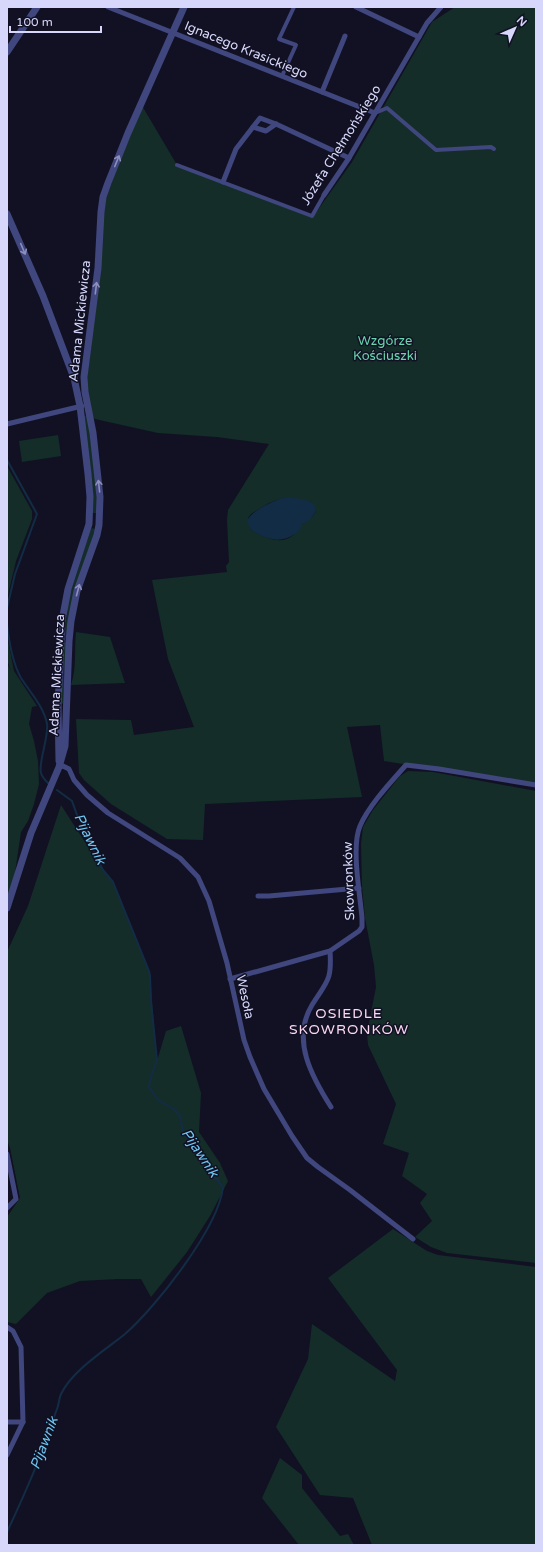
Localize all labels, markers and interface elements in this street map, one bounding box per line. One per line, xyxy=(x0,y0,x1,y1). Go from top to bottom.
scale bar xyxy=(10,8,101,34)
north arrow xyxy=(495,8,535,48)
text: N xyxy=(514,14,529,29)
text: 100 m xyxy=(16,15,53,29)
street label: Ignacego Krasickiego xyxy=(182,18,310,82)
street label: Józefa Chełmońskiego xyxy=(297,82,385,208)
one-way arrow xyxy=(113,155,121,167)
one-way arrow xyxy=(20,243,27,255)
street label: Adama Mickiewicza xyxy=(66,259,94,383)
one-way arrow xyxy=(92,282,100,295)
park label: Wzgórze Kościuszki xyxy=(353,333,417,364)
one-way arrow xyxy=(95,480,103,493)
one-way arrow xyxy=(74,584,82,597)
street label: Adama Mickiewicza xyxy=(46,614,68,736)
water label: Pijawnik xyxy=(70,811,110,869)
street label: Skowronków xyxy=(340,841,358,921)
street label: Wesoła xyxy=(233,973,257,1021)
district label: OSIEDLE SKOWRONKÓW xyxy=(289,1005,409,1038)
water label: Pijawnik xyxy=(178,1126,223,1182)
water label: Pijawnik xyxy=(26,1413,62,1472)

